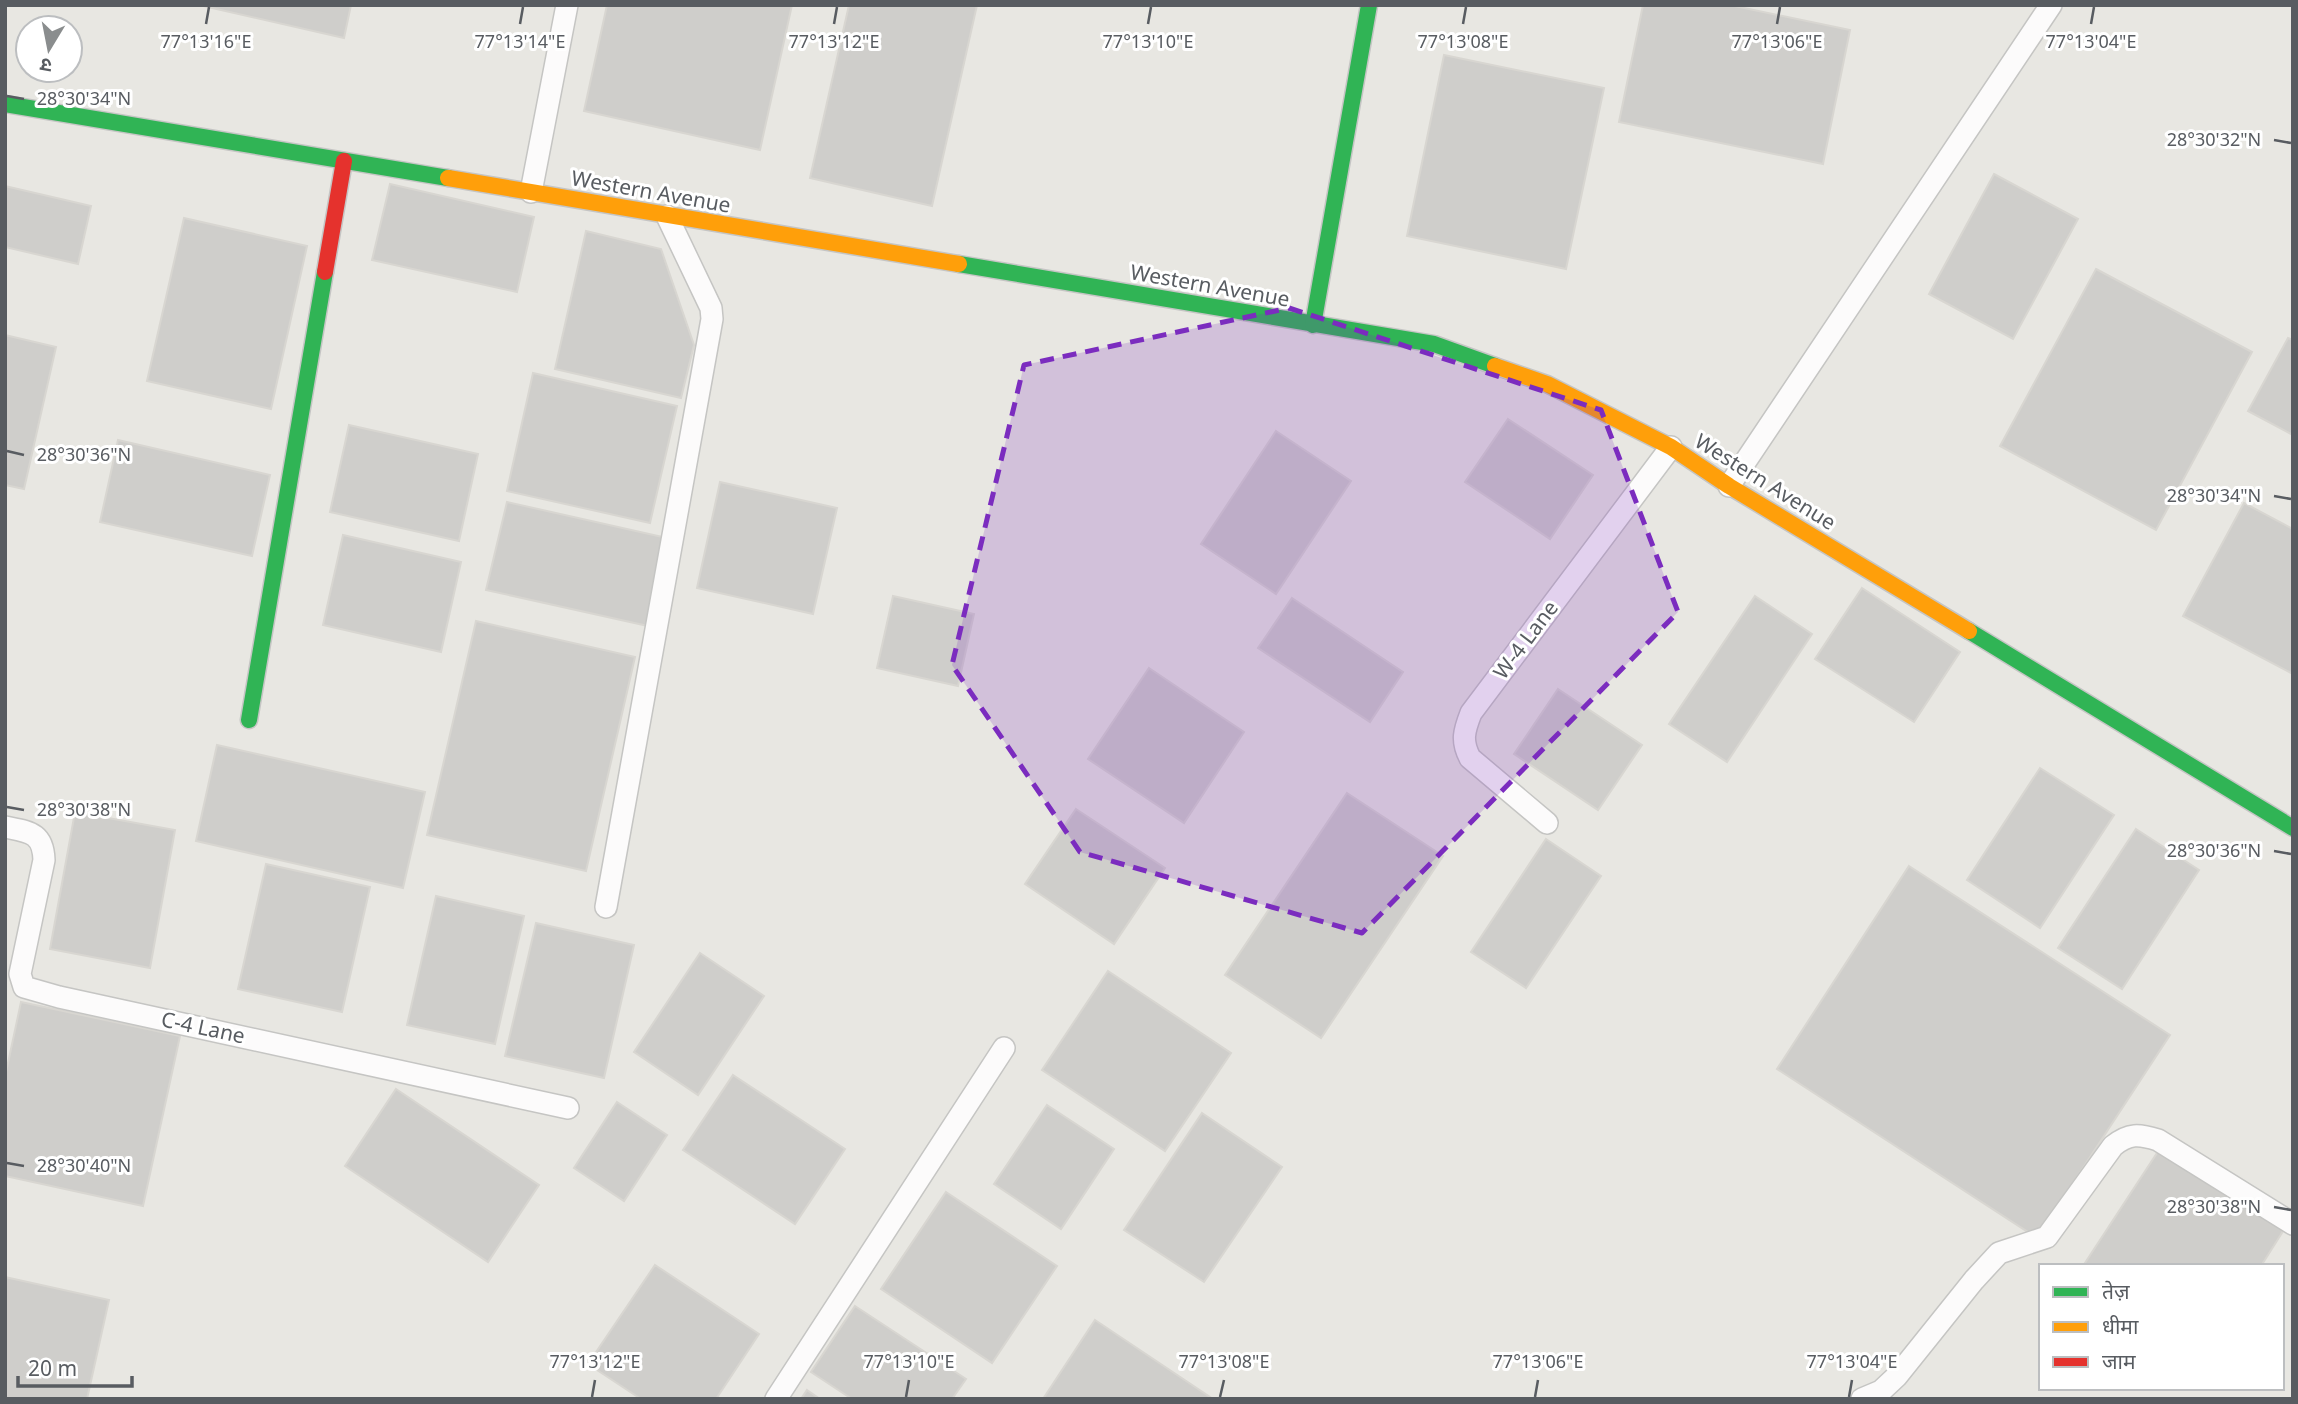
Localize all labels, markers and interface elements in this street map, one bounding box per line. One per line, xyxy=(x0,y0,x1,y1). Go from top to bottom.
north arrow xyxy=(14,14,84,84)
text: 77°13'16"E xyxy=(161,29,251,53)
text: 77°13'14"E xyxy=(475,29,565,53)
text: 77°13'12"E xyxy=(789,29,879,53)
text: 77°13'10"E xyxy=(1103,29,1193,53)
text: 77°13'08"E xyxy=(1418,29,1508,53)
text: 77°13'06"E xyxy=(1732,29,1822,53)
text: 77°13'04"E xyxy=(2046,29,2136,53)
text: उ xyxy=(37,52,54,80)
text: 28°30'34"N xyxy=(37,86,131,110)
text: 28°30'32"N xyxy=(2167,127,2261,151)
street label: Western Avenue xyxy=(569,163,733,219)
street label: Western Avenue xyxy=(1128,257,1292,313)
street label: Western Avenue xyxy=(1690,427,1841,536)
text: 28°30'36"N xyxy=(37,442,131,466)
text: 28°30'34"N xyxy=(2167,483,2261,507)
street label: W-4 Lane xyxy=(1487,594,1564,684)
text: 28°30'38"N xyxy=(37,797,131,821)
text: 28°30'36"N xyxy=(2167,838,2261,862)
street label: C-4 Lane xyxy=(159,1004,248,1050)
text: 28°30'40"N xyxy=(37,1153,131,1177)
text: 28°30'38"N xyxy=(2167,1194,2261,1218)
legend xyxy=(2039,1264,2284,1390)
text: तेज़ xyxy=(2102,1277,2130,1305)
text: धीमा xyxy=(2102,1312,2139,1340)
scale bar xyxy=(18,1344,131,1388)
text: जाम xyxy=(2102,1347,2136,1375)
text: 77°13'12"E xyxy=(550,1349,640,1373)
text: 77°13'10"E xyxy=(864,1349,954,1373)
text: 77°13'08"E xyxy=(1179,1349,1269,1373)
text: 77°13'06"E xyxy=(1493,1349,1583,1373)
text: 77°13'04"E xyxy=(1807,1349,1897,1373)
text: 20 m xyxy=(28,1354,77,1382)

